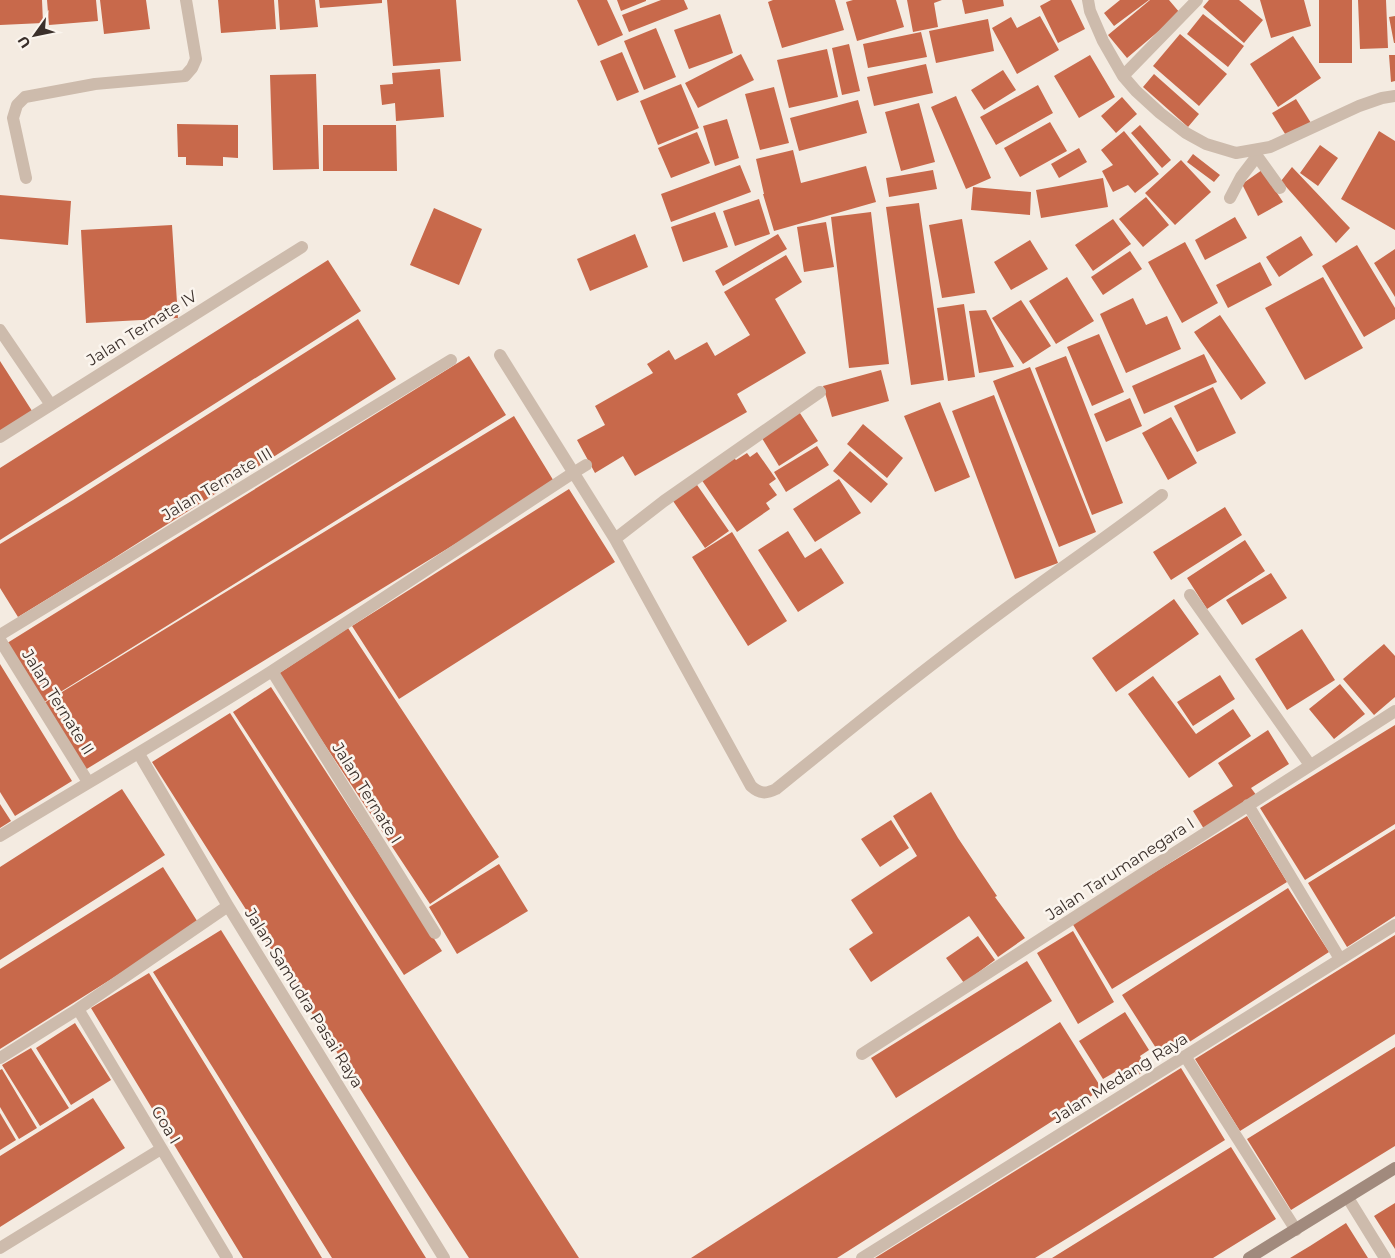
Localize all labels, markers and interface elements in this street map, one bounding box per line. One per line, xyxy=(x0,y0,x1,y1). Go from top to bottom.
north arrow xyxy=(10,10,60,60)
text: U xyxy=(14,33,35,52)
street label: Jalan Ternate IV xyxy=(82,286,201,370)
street label: Jalan Ternate III xyxy=(158,444,276,525)
street label: Jalan Ternate II xyxy=(17,645,98,758)
street label: Jalan Ternate I xyxy=(328,738,406,847)
street label: Jalan Tarumanegara I xyxy=(1041,814,1198,925)
street label: Jalan Samudra Pasai Raya xyxy=(240,904,367,1091)
street label: Jalan Medang Raya xyxy=(1048,1029,1191,1128)
street label: Goa I xyxy=(147,1103,185,1147)

